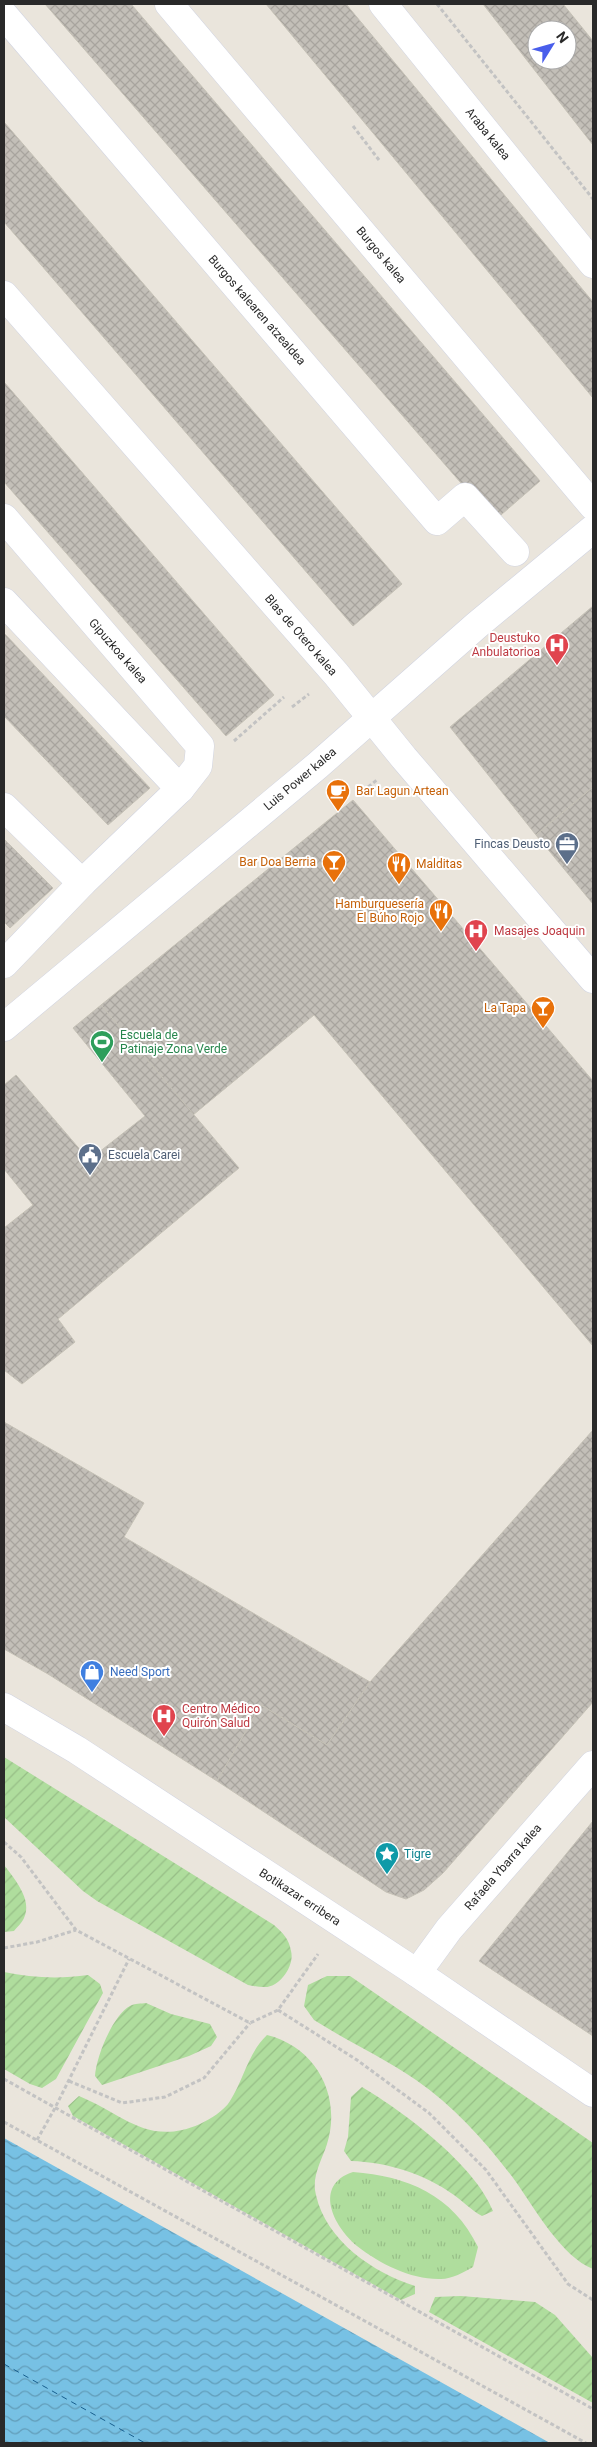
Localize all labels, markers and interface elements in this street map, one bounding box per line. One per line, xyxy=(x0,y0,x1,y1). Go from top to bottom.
north arrow xyxy=(527,20,577,70)
text: N xyxy=(553,28,572,46)
street label: Araba kalea xyxy=(463,105,513,163)
street label: Burgos kalea xyxy=(353,224,409,286)
street label: Burgos kalearen atzealdea xyxy=(205,252,309,368)
street label: Blas de Otero kalea xyxy=(262,592,340,678)
street label: Gipuzkoa kalea xyxy=(86,616,150,686)
place label: Deustuko Anbulatorioa xyxy=(472,631,540,659)
hospital icon: Deustuko Anbulatorioa xyxy=(544,632,570,666)
street label: Luis Power kalea xyxy=(261,745,339,813)
cafe icon: Bar Lagun Artean xyxy=(325,778,351,812)
place label: Bar Lagun Artean xyxy=(356,784,449,798)
office icon: Fincas Deusto xyxy=(554,831,580,865)
place label: Fincas Deusto xyxy=(474,837,550,851)
bar icon: Bar Doa Berria xyxy=(321,849,347,883)
restaurant icon: Malditas xyxy=(386,851,412,885)
place label: Bar Doa Berria xyxy=(239,855,316,869)
place label: Malditas xyxy=(416,857,462,871)
place label: Hamburguesería El Búho Rojo xyxy=(335,897,424,925)
restaurant icon: Hamburguesería El Búho Rojo xyxy=(428,898,454,932)
hospital icon: Masajes Joaquin xyxy=(463,918,489,952)
place label: Masajes Joaquin xyxy=(494,924,585,938)
bar icon: La Tapa xyxy=(530,995,556,1029)
place label: La Tapa xyxy=(484,1001,526,1015)
place label: Escuela de Patinaje Zona Verde xyxy=(120,1028,227,1056)
sports icon: Escuela de Patinaje Zona Verde xyxy=(89,1029,115,1063)
public building icon: Escuela Carei xyxy=(77,1142,103,1176)
place label: Escuela Carei xyxy=(108,1148,180,1162)
shop icon: Need Sport xyxy=(79,1659,105,1693)
place label: Need Sport xyxy=(110,1665,170,1679)
place label: Centro Médico Quirón Salud xyxy=(182,1702,260,1730)
hospital icon: Centro Médico Quirón Salud xyxy=(151,1703,177,1737)
street label: Rafaela Ybarra kalea xyxy=(462,1821,544,1913)
place icon: Tigre xyxy=(374,1841,400,1875)
place label: Tigre xyxy=(404,1847,431,1861)
street label: Botikazar erribera xyxy=(257,1865,343,1929)

